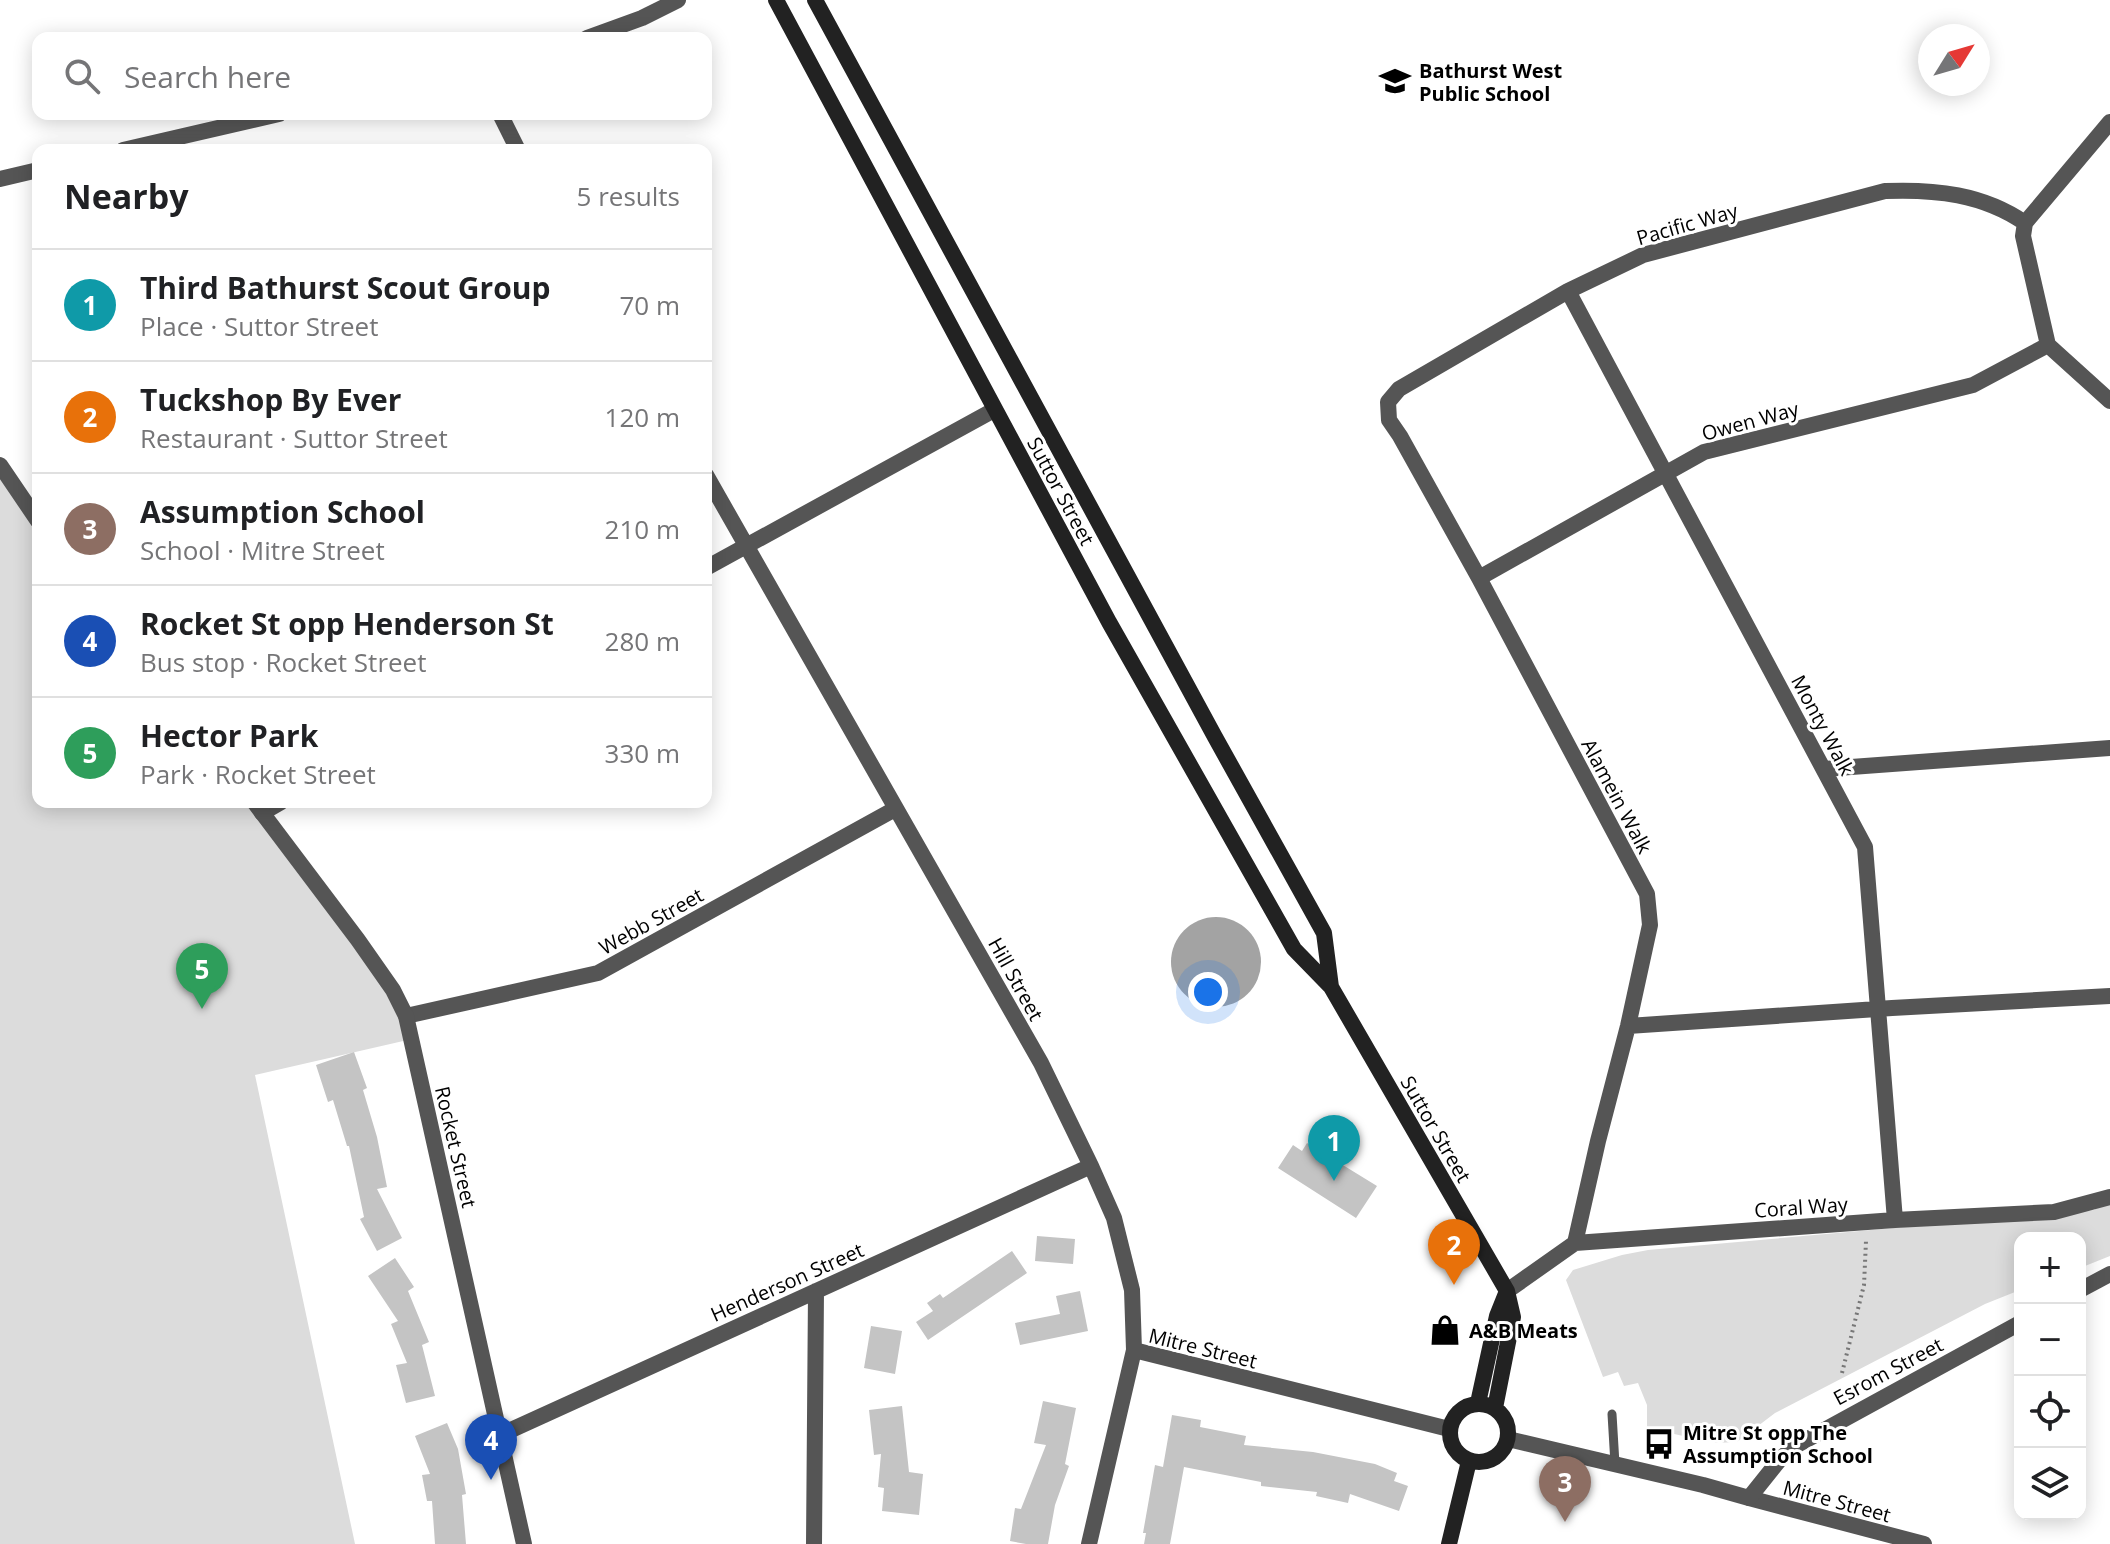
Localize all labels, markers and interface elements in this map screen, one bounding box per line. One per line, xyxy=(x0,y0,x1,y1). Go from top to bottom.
north arrow xyxy=(1918,24,1990,96)
search box xyxy=(32,32,712,120)
icon: search xyxy=(60,54,104,98)
text: Search here xyxy=(124,56,291,97)
place label: Bathurst West Public School xyxy=(1419,57,1562,107)
school or university icon: Bathurst West Public School xyxy=(1378,64,1412,98)
text: Nearby xyxy=(64,173,189,219)
text: 5 results xyxy=(577,178,680,214)
street label: Pacific Way xyxy=(1633,196,1742,251)
text: Third Bathurst Scout Group xyxy=(140,267,550,308)
text: 1 xyxy=(83,287,97,323)
text: 70 m xyxy=(619,287,680,323)
text: Place · Suttor Street xyxy=(140,308,378,344)
text: Tuckshop By Ever xyxy=(140,379,401,420)
street label: Owen Way xyxy=(1699,395,1802,447)
text: 2 xyxy=(83,399,97,435)
text: 120 m xyxy=(605,399,680,435)
text: Restaurant · Suttor Street xyxy=(140,420,448,456)
street label: Suttor Street xyxy=(1021,432,1101,550)
text: Assumption School xyxy=(140,491,425,532)
text: 3 xyxy=(83,511,97,547)
text: 210 m xyxy=(605,511,680,547)
text: School · Mitre Street xyxy=(140,532,385,568)
text: Rocket St opp Henderson St xyxy=(140,603,554,644)
text: 4 xyxy=(83,623,97,659)
text: 280 m xyxy=(605,623,680,659)
text: Bus stop · Rocket Street xyxy=(140,644,426,680)
street label: Monty Walk xyxy=(1785,670,1861,780)
text: Hector Park xyxy=(140,715,318,756)
street label: Alamein Walk xyxy=(1575,734,1659,858)
text: 5 xyxy=(83,735,97,771)
text: 330 m xyxy=(605,735,680,771)
text: Park · Rocket Street xyxy=(140,756,376,792)
street label: Webb Street xyxy=(594,881,708,961)
street label: Hill Street xyxy=(982,933,1050,1025)
pin: 5 xyxy=(176,943,228,1009)
your location xyxy=(1188,972,1228,1012)
street label: Suttor Street xyxy=(1395,1071,1477,1187)
street label: Rocket Street xyxy=(429,1084,483,1210)
pin: 1 xyxy=(1308,1115,1360,1181)
street label: Coral Way xyxy=(1753,1190,1850,1224)
pin: 2 xyxy=(1428,1219,1480,1285)
map controls xyxy=(2014,1232,2086,1520)
button: + xyxy=(2014,1232,2086,1304)
street label: Henderson Street xyxy=(706,1236,868,1328)
button: − xyxy=(2014,1304,2086,1376)
shop icon: A&B Meats xyxy=(1428,1313,1462,1347)
place label: A&B Meats xyxy=(1469,1317,1578,1344)
street label: Mitre Street xyxy=(1146,1322,1260,1374)
street label: Esrom Street xyxy=(1828,1331,1948,1411)
button: locate xyxy=(2014,1376,2086,1448)
pin: 4 xyxy=(465,1414,517,1480)
place label: Mitre St opp The Assumption School xyxy=(1683,1419,1873,1469)
bus stop icon: Mitre St opp The Assumption School xyxy=(1642,1427,1676,1461)
button: layers xyxy=(2014,1448,2086,1520)
pin: 3 xyxy=(1539,1456,1591,1522)
street label: Mitre Street xyxy=(1780,1474,1894,1528)

